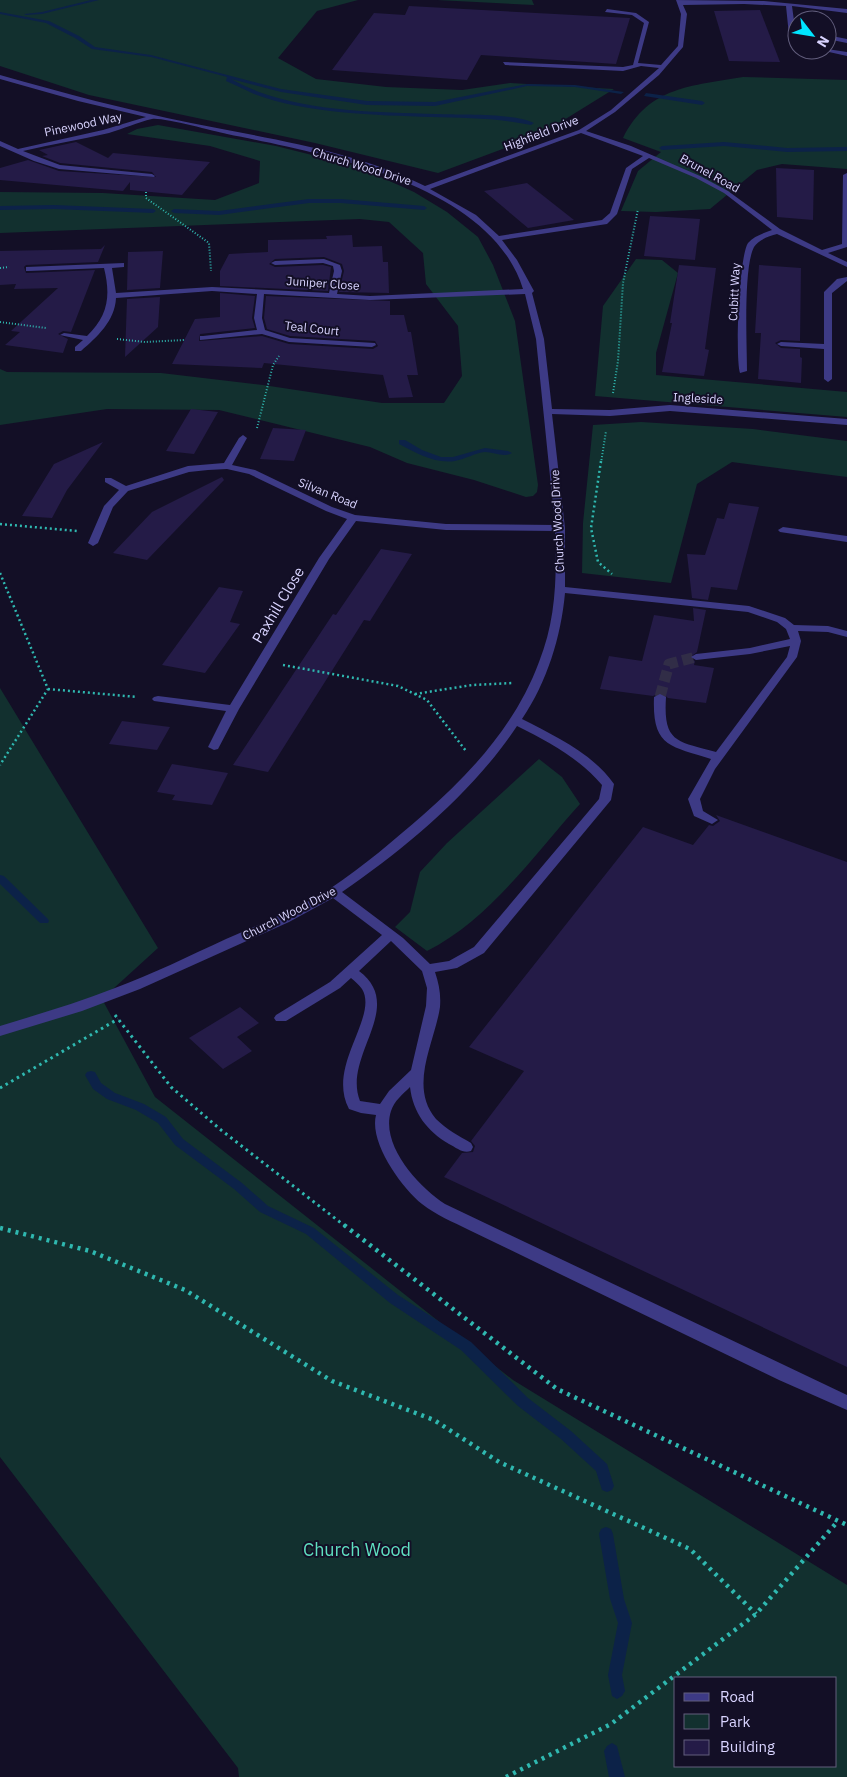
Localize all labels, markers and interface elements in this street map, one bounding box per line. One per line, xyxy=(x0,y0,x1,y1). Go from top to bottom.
north arrow xyxy=(787,10,837,60)
text: N xyxy=(813,33,833,51)
street label: Pinewood Way xyxy=(43,108,123,140)
street label: Highfield Drive xyxy=(501,112,581,154)
street label: Church Wood Drive xyxy=(311,144,414,188)
street label: Brunel Road xyxy=(677,150,743,196)
street label: Cubitt Way xyxy=(725,262,743,322)
street label: Juniper Close xyxy=(286,273,361,293)
street label: Teal Court xyxy=(284,318,340,338)
street label: Ingleside xyxy=(673,389,724,407)
street label: Church Wood Drive xyxy=(547,469,567,573)
street label: Silvan Road xyxy=(296,474,360,512)
street label: Paxhill Close xyxy=(248,563,308,647)
street label: Church Wood Drive xyxy=(240,883,339,943)
park label: Church Wood xyxy=(303,1538,411,1561)
legend xyxy=(674,1677,837,1767)
text: Road xyxy=(720,1687,755,1706)
text: Park xyxy=(720,1712,750,1731)
text: Building xyxy=(720,1737,775,1756)

